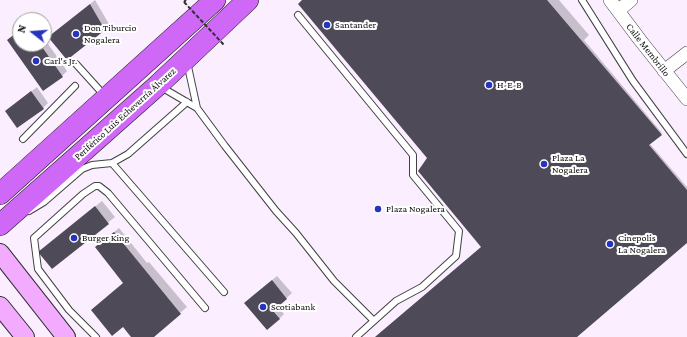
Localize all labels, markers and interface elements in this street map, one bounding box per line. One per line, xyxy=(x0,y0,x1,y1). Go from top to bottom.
north arrow xyxy=(12,12,52,52)
place label: Santander xyxy=(335,19,376,31)
marker: Santander xyxy=(322,20,332,30)
street label: Calle Membrillo xyxy=(623,21,673,79)
place label: Don Tiburcio Nogalera xyxy=(84,22,136,46)
text: N xyxy=(15,23,28,34)
marker: Don Tiburcio Nogalera xyxy=(71,29,81,39)
place label: Carl's Jr. xyxy=(44,55,77,67)
marker: Carl's Jr. xyxy=(31,56,41,66)
street label: Periférico Luis Echeverría Álvarez xyxy=(72,65,178,163)
place label: H-E-B xyxy=(497,79,522,91)
marker: H-E-B xyxy=(484,80,494,90)
place label: Plaza La Nogalera xyxy=(552,152,588,176)
marker: Plaza La Nogalera xyxy=(539,159,549,169)
place label: Plaza Nogalera xyxy=(386,203,445,215)
marker: Plaza Nogalera xyxy=(373,204,383,214)
place label: Burger King xyxy=(82,232,129,244)
place label: Cinepolis La Nogalera xyxy=(618,232,665,256)
marker: Burger King xyxy=(69,233,79,243)
marker: Cinepolis La Nogalera xyxy=(605,239,615,249)
place label: Scotiabank xyxy=(271,301,315,313)
marker: Scotiabank xyxy=(258,302,268,312)

